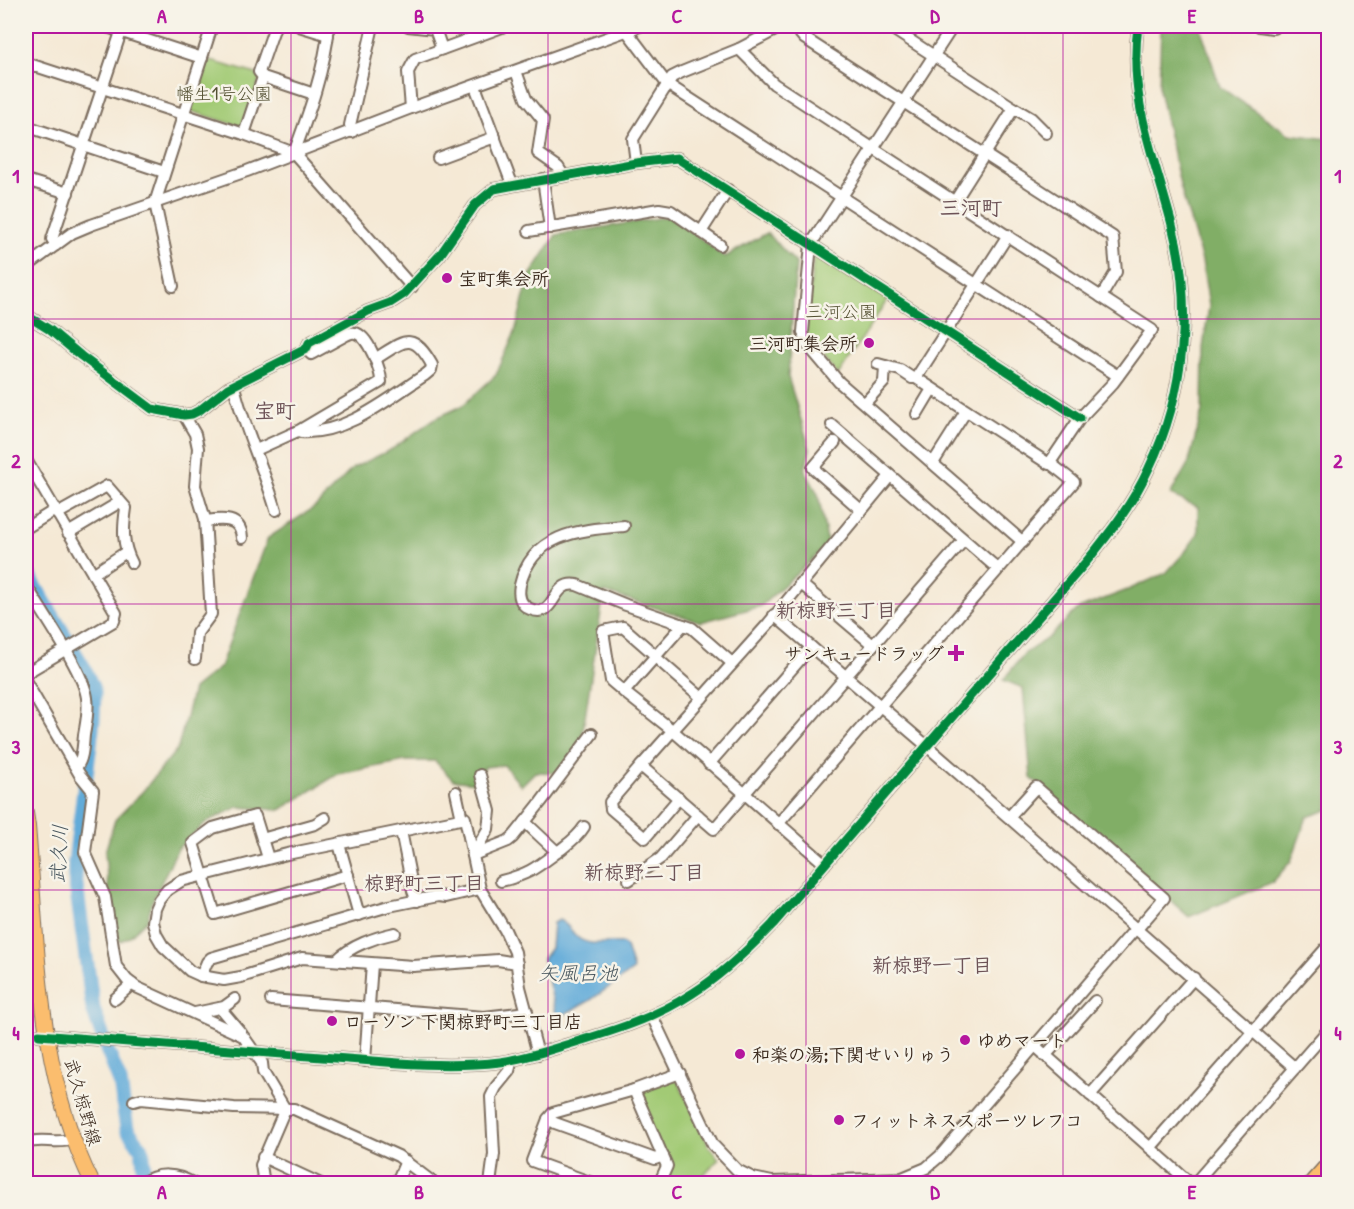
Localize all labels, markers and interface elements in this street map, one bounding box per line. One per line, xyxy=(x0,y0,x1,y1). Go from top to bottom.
text: A xyxy=(157,2,167,29)
text: B xyxy=(414,2,424,29)
text: C xyxy=(672,2,683,29)
text: D xyxy=(930,2,940,29)
text: E xyxy=(1188,2,1197,29)
park label: 幡生1号公園 xyxy=(176,81,272,106)
text: 1 xyxy=(12,162,20,189)
text: 1 xyxy=(1334,162,1342,189)
district label: 三河町 xyxy=(940,193,1003,222)
place label: 宝町集会所 xyxy=(459,266,549,291)
marker: 宝町集会所 xyxy=(440,271,454,285)
park label: 三河公園 xyxy=(805,299,877,324)
place label: 三河町集会所 xyxy=(749,331,857,356)
marker: 三河町集会所 xyxy=(862,336,876,350)
district label: 宝町 xyxy=(254,396,296,425)
text: 2 xyxy=(11,447,21,474)
text: 2 xyxy=(1333,447,1343,474)
district label: 新椋野三丁目 xyxy=(776,596,896,623)
place label: サンキュードラッグ xyxy=(784,641,944,666)
marker: サンキュードラッグ xyxy=(949,646,963,660)
text: 3 xyxy=(12,733,21,760)
text: 3 xyxy=(1334,733,1343,760)
water label: 武久川 xyxy=(43,823,73,885)
district label: 新椋野二丁目 xyxy=(584,858,704,885)
district label: 椋野町三丁目 xyxy=(364,869,484,896)
district label: 新椋野一丁目 xyxy=(872,951,992,978)
water label: 矢風呂池 xyxy=(538,959,619,986)
place label: ローソン 下関椋野町三丁目店 xyxy=(344,1009,582,1034)
marker: ローソン 下関椋野町三丁目店 xyxy=(325,1014,339,1028)
text: 4 xyxy=(12,1019,20,1046)
text: 4 xyxy=(1334,1019,1342,1046)
place label: ゆめマート xyxy=(977,1028,1067,1053)
marker: ゆめマート xyxy=(958,1033,972,1047)
place label: 和楽の湯;下関せいりゅう xyxy=(752,1042,954,1067)
marker: 和楽の湯;下関せいりゅう xyxy=(733,1047,747,1061)
street label: 武久椋野線 xyxy=(59,1055,107,1149)
place label: フィットネススポーツレフコ xyxy=(851,1108,1083,1133)
marker: フィットネススポーツレフコ xyxy=(832,1113,846,1127)
text: A xyxy=(157,1178,167,1205)
text: B xyxy=(414,1178,424,1205)
text: C xyxy=(672,1178,683,1205)
text: D xyxy=(930,1178,940,1205)
text: E xyxy=(1188,1178,1197,1205)

